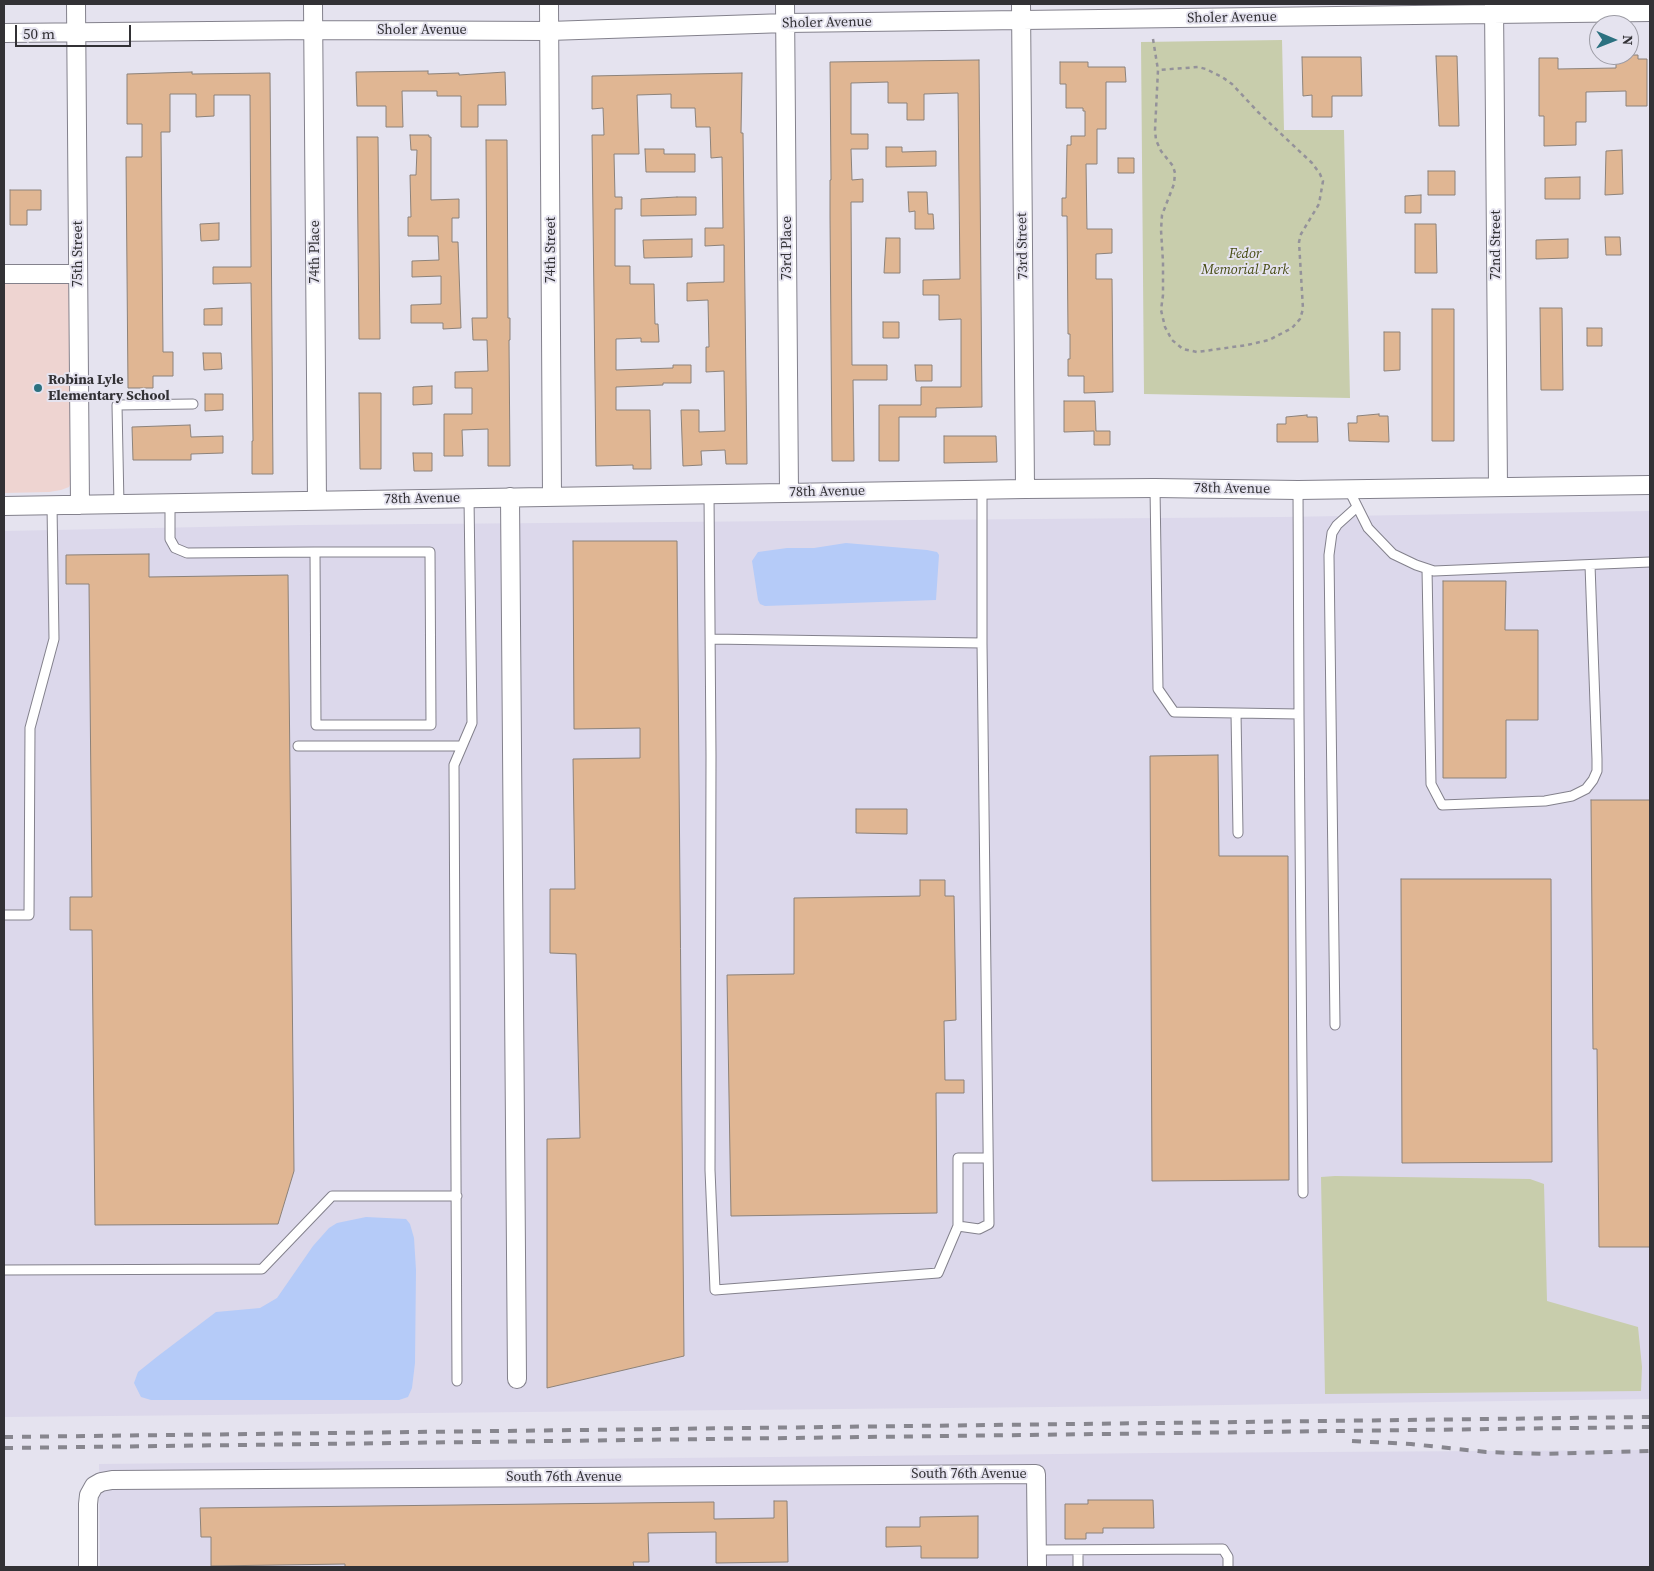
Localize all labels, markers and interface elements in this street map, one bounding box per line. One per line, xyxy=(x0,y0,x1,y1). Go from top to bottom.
street label: Sholer Avenue xyxy=(1187,9,1277,27)
street label: Sholer Avenue xyxy=(782,14,872,32)
scale bar xyxy=(18,15,134,47)
north arrow xyxy=(1589,15,1639,65)
street label: Sholer Avenue xyxy=(377,22,467,38)
text: 50 m xyxy=(23,23,55,44)
text: N xyxy=(1618,35,1638,46)
street label: 72nd Street xyxy=(1488,210,1504,280)
street label: 73rd Street xyxy=(1014,212,1032,280)
street label: 73rd Place xyxy=(779,216,795,280)
street label: 74th Street xyxy=(543,217,559,283)
street label: 74th Place xyxy=(307,220,323,284)
street label: 75th Street xyxy=(70,221,86,287)
park label: Fedor Memorial Park xyxy=(1201,246,1289,278)
place label: Robina Lyle Elementary School xyxy=(48,372,170,404)
marker: Robina Lyle Elementary School xyxy=(32,382,44,394)
street label: 78th Avenue xyxy=(1194,480,1270,498)
street label: 78th Avenue xyxy=(789,483,865,501)
street label: 78th Avenue xyxy=(384,490,460,508)
street label: South 76th Avenue xyxy=(911,1466,1027,1482)
street label: South 76th Avenue xyxy=(506,1469,622,1485)

